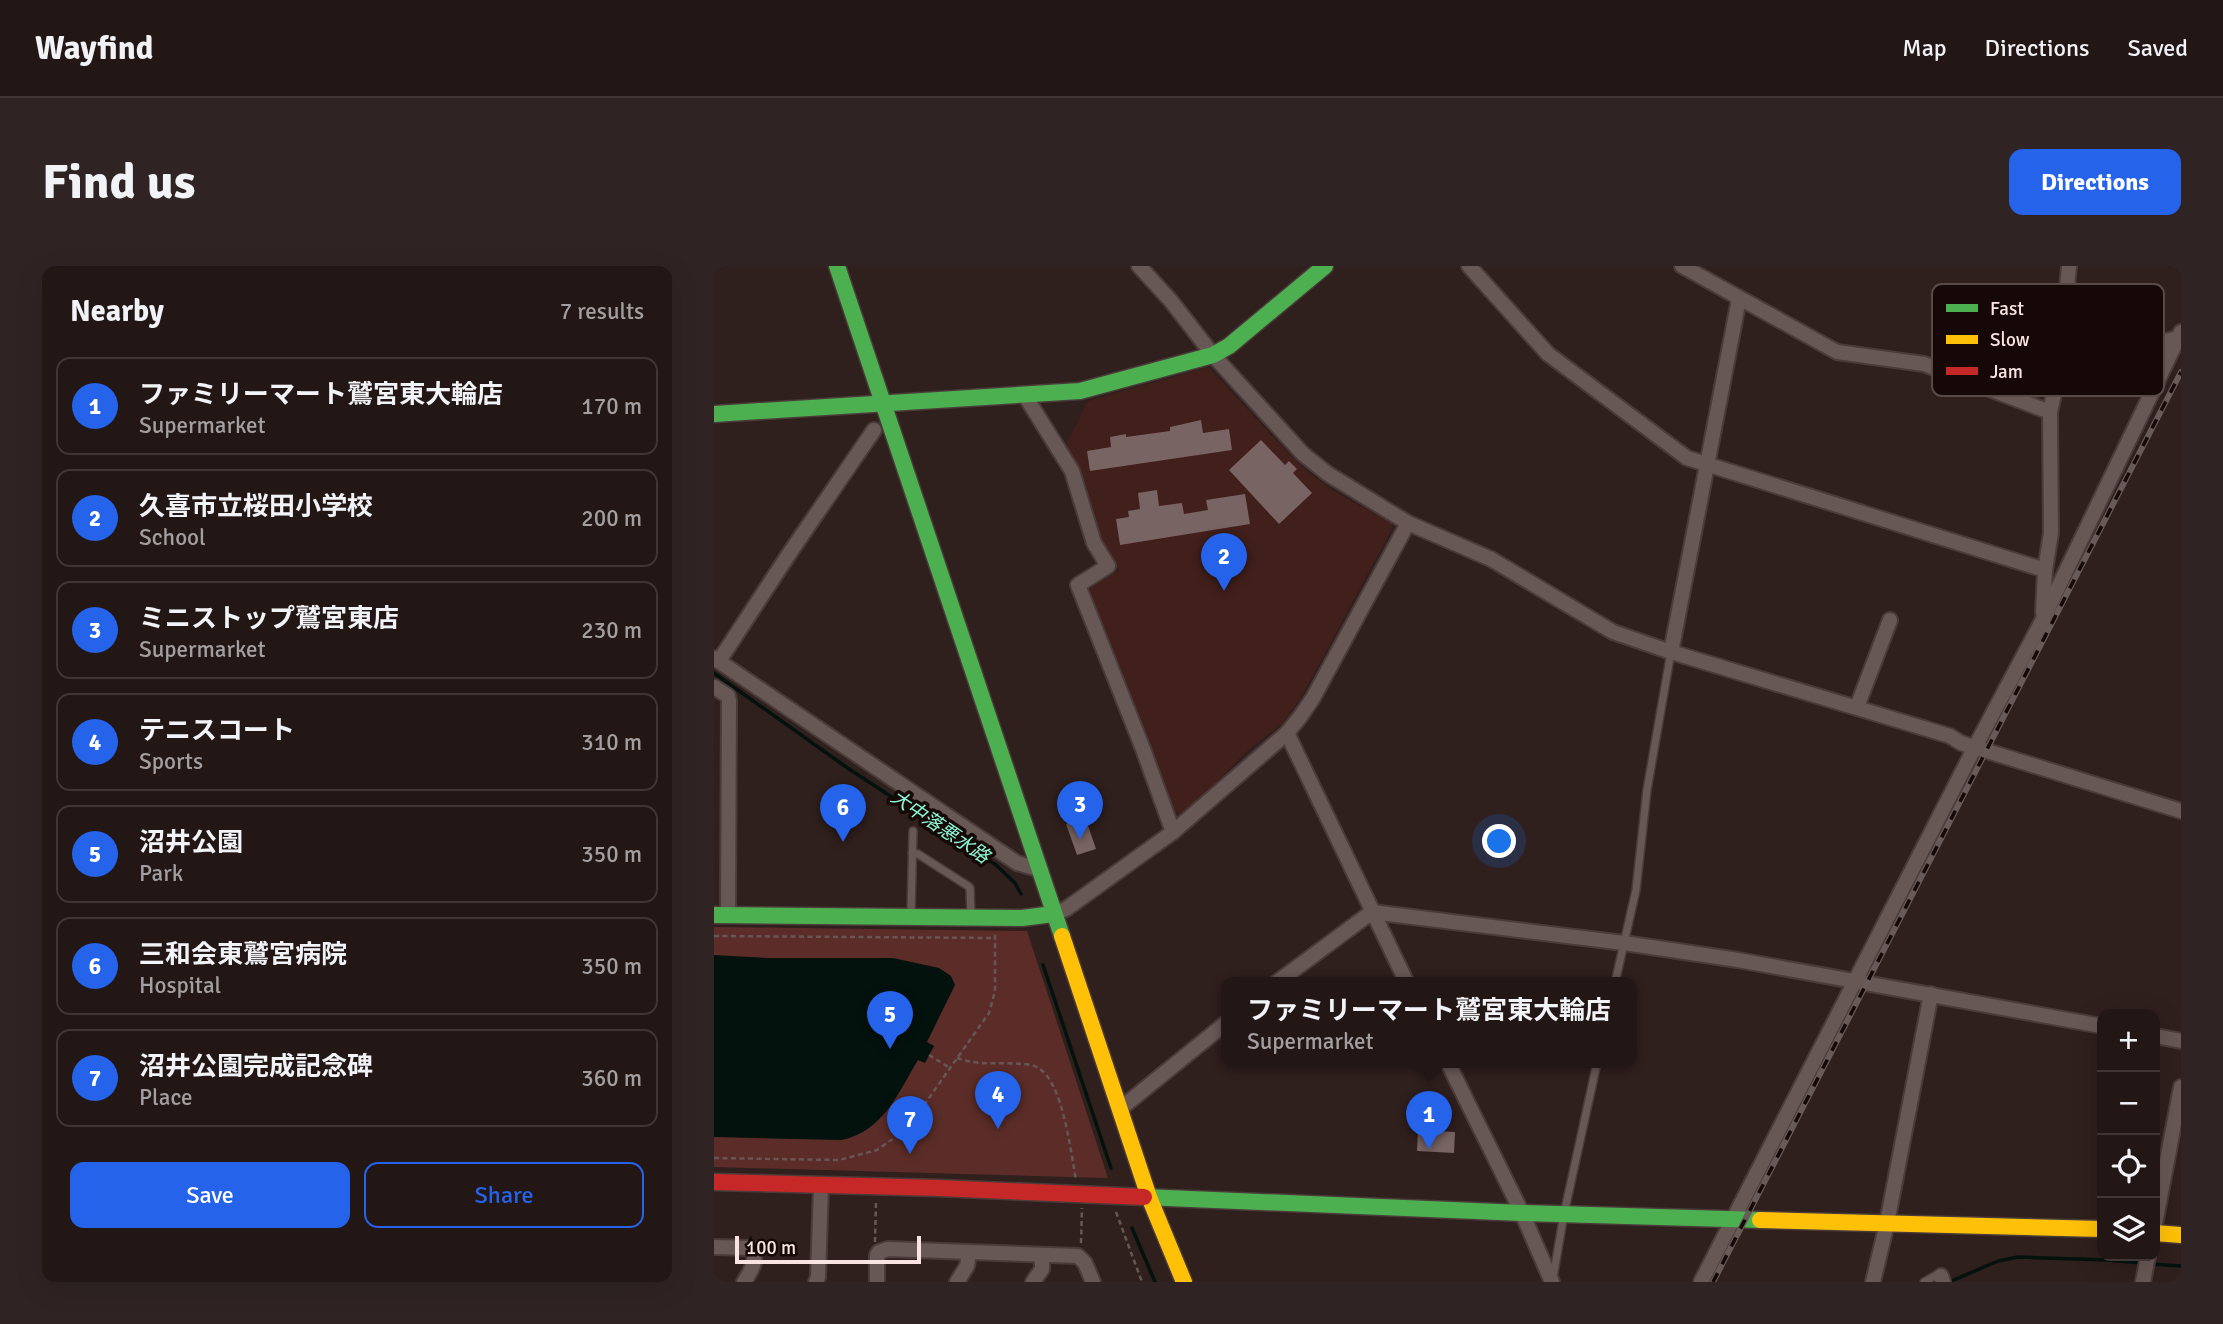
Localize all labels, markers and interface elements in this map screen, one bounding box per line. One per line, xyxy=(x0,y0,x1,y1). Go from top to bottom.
text: Wayfind xyxy=(35,28,154,69)
text: Map xyxy=(1902,33,1947,63)
text: Directions xyxy=(1985,33,2090,63)
text: Saved xyxy=(2128,33,2188,63)
button: Directions xyxy=(2009,149,2181,215)
text: Find us xyxy=(42,152,195,212)
legend xyxy=(1932,284,2164,396)
text: Nearby xyxy=(70,293,164,330)
text: 7 results xyxy=(560,297,644,326)
text: Fast xyxy=(1990,297,2024,321)
text: Slow xyxy=(1990,328,2030,352)
text: Jam xyxy=(1990,360,2023,384)
text: ファミリーマート鷲宮東大輪店 xyxy=(139,379,503,411)
text: 1 xyxy=(89,392,101,421)
text: 170 m xyxy=(581,392,642,421)
text: Supermarket xyxy=(139,411,266,440)
text: 久喜市立桜田小学校 xyxy=(139,491,373,523)
text: 2 xyxy=(89,504,101,533)
text: 200 m xyxy=(581,504,642,533)
text: School xyxy=(139,523,206,552)
pin: 2 xyxy=(1201,533,1247,591)
text: ミニストップ鷲宮東店 xyxy=(139,603,399,635)
text: 3 xyxy=(89,616,101,645)
text: 230 m xyxy=(581,616,642,645)
text: Supermarket xyxy=(139,635,266,664)
text: テニスコート xyxy=(139,715,295,747)
text: 4 xyxy=(89,728,101,757)
text: 310 m xyxy=(581,728,642,757)
text: Sports xyxy=(139,747,203,776)
pin: 3 xyxy=(1057,781,1103,839)
pin: 6 xyxy=(820,784,866,842)
water label: 大中落悪水路 xyxy=(886,785,996,870)
your location xyxy=(1482,824,1516,858)
text: 沼井公園 xyxy=(139,827,243,859)
text: 5 xyxy=(89,840,101,869)
text: 350 m xyxy=(581,840,642,869)
text: Park xyxy=(139,859,183,888)
text: 三和会東鷲宮病院 xyxy=(139,939,347,971)
text: 6 xyxy=(89,952,101,981)
text: 350 m xyxy=(581,952,642,981)
text: Hospital xyxy=(139,971,221,1000)
popup xyxy=(1221,977,1637,1068)
pin: 5 xyxy=(867,991,913,1049)
text: ファミリーマート鷲宮東大輪店 xyxy=(1247,995,1611,1027)
map controls xyxy=(2097,1009,2160,1261)
button: + xyxy=(2097,1009,2160,1072)
text: Supermarket xyxy=(1247,1027,1374,1056)
text: 沼井公園完成記念碑 xyxy=(139,1051,373,1083)
text: 7 xyxy=(89,1064,101,1093)
text: 360 m xyxy=(581,1064,642,1093)
pin: 4 xyxy=(975,1071,1021,1129)
button: − xyxy=(2097,1072,2160,1135)
text: Place xyxy=(139,1083,193,1112)
pin: 1 xyxy=(1406,1091,1452,1149)
pin: 7 xyxy=(887,1096,933,1154)
button: locate xyxy=(2097,1135,2160,1198)
button: Save xyxy=(70,1162,350,1228)
button: Share xyxy=(364,1162,644,1228)
button: layers xyxy=(2097,1198,2160,1261)
scale bar xyxy=(735,1233,920,1265)
text: 100 m xyxy=(746,1236,796,1260)

